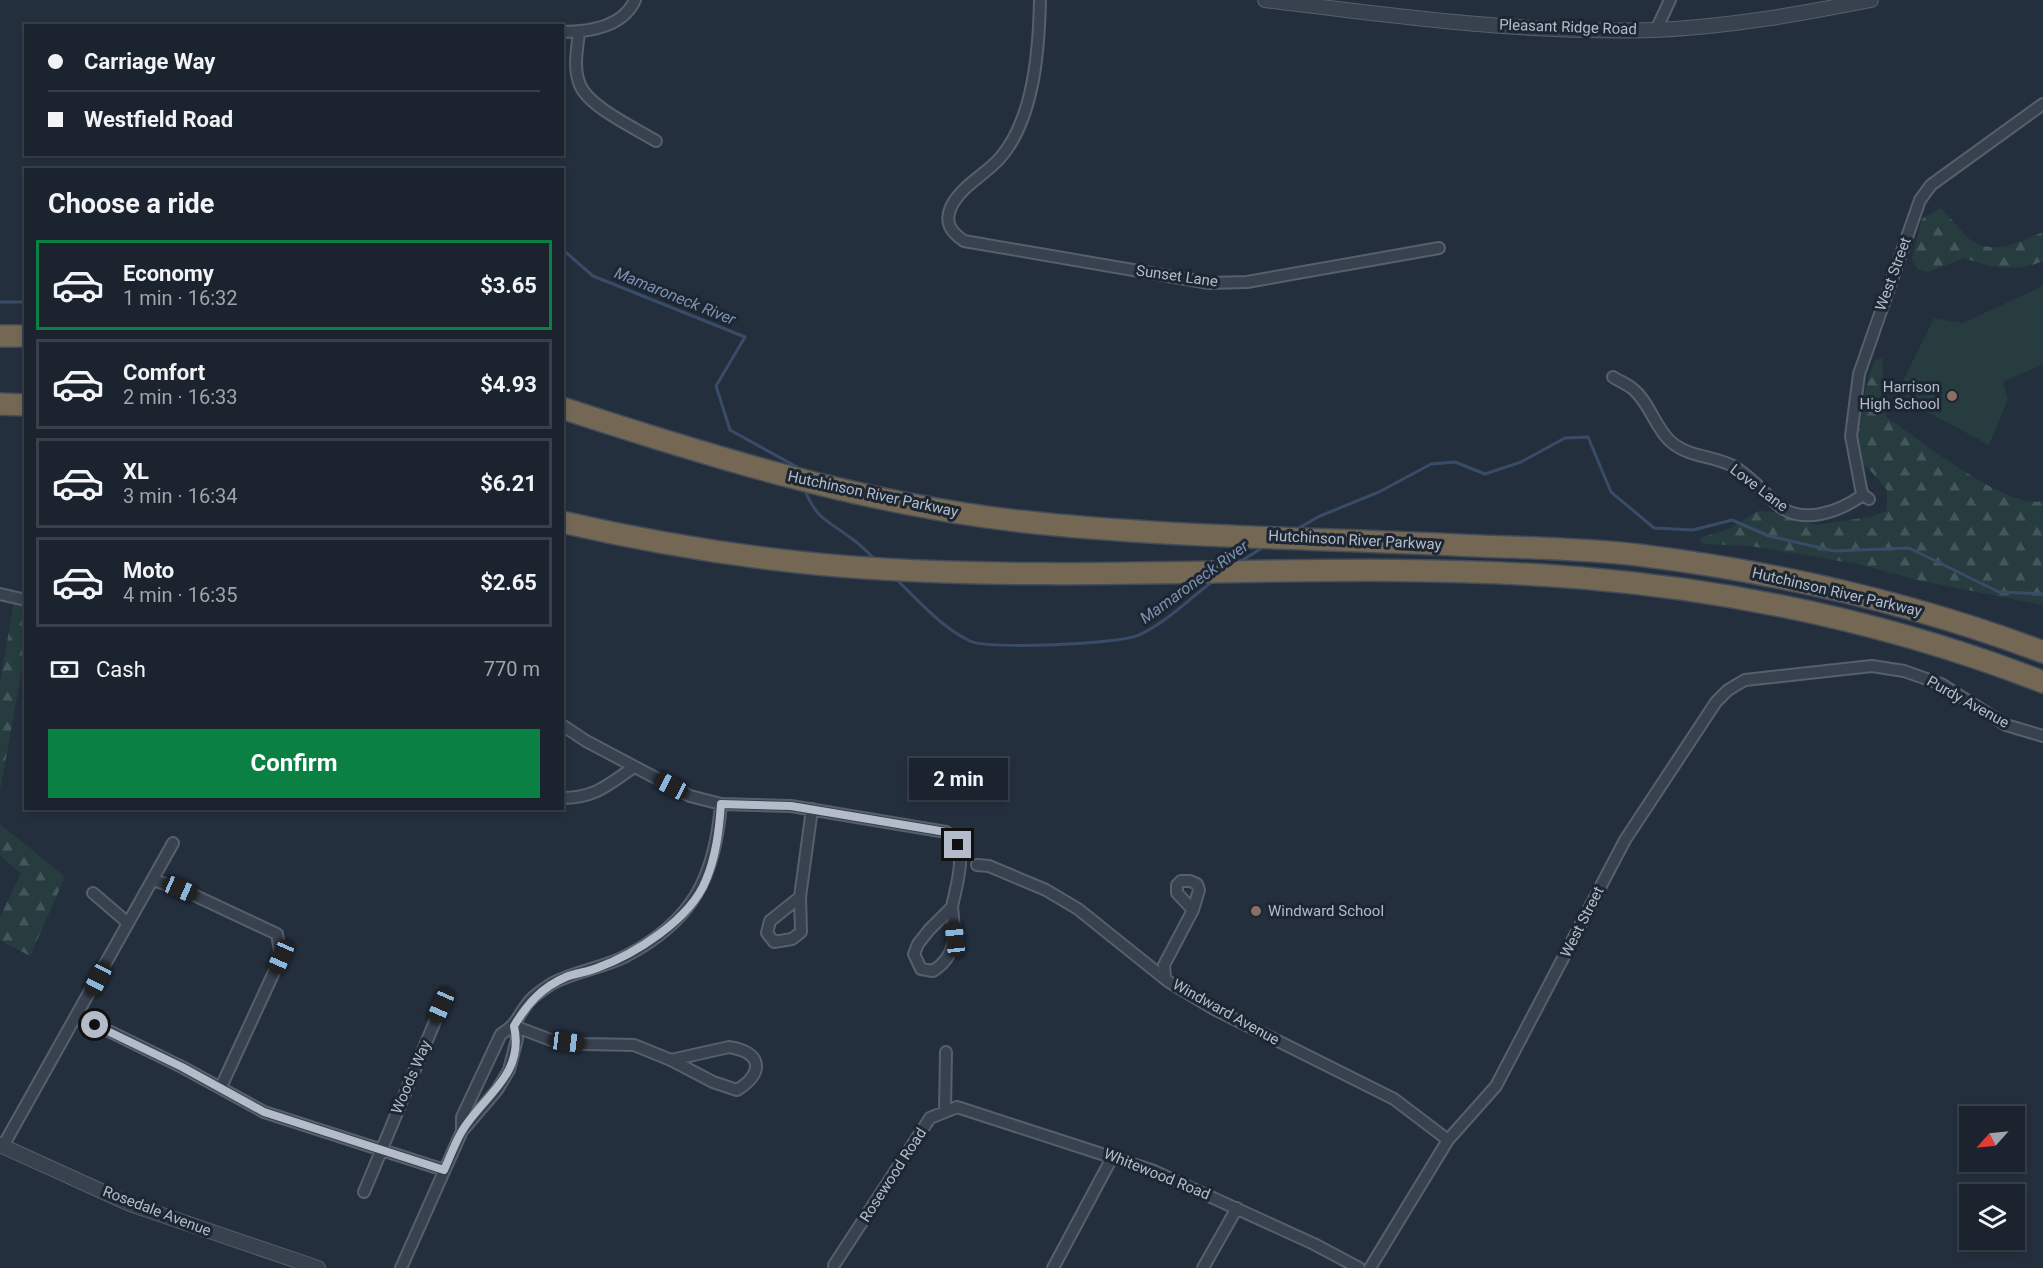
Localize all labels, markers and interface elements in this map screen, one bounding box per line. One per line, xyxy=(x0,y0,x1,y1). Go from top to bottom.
street label: Pleasant Ridge Road xyxy=(1499,16,1637,38)
text: Carriage Way xyxy=(84,49,215,74)
text: Westfield Road xyxy=(84,107,233,132)
text: Choose a ride xyxy=(48,188,214,220)
street label: West Street xyxy=(1871,235,1915,313)
icon: car xyxy=(51,258,105,312)
text: Economy xyxy=(123,261,214,286)
street label: Sunset Lane xyxy=(1135,261,1219,291)
water label: Mamaroneck River xyxy=(612,263,739,329)
text: $3.65 xyxy=(480,273,537,298)
text: 1 min · 16:32 xyxy=(123,286,238,310)
icon: car xyxy=(51,357,105,411)
text: Comfort xyxy=(123,360,205,385)
text: $4.93 xyxy=(480,372,537,397)
place label: Harrison High School xyxy=(1859,378,1940,413)
text: 2 min · 16:33 xyxy=(123,385,238,409)
marker: Harrison High School xyxy=(1945,389,1959,403)
icon: car xyxy=(51,456,105,510)
text: XL xyxy=(123,459,149,484)
street label: Love Lane xyxy=(1726,460,1792,516)
street label: Hutchinson River Parkway xyxy=(786,467,960,521)
text: $6.21 xyxy=(480,471,537,496)
text: 3 min · 16:34 xyxy=(123,484,238,508)
street label: Hutchinson River Parkway xyxy=(1268,526,1442,554)
water label: Mamaroneck River xyxy=(1136,536,1252,628)
icon: car xyxy=(51,555,105,609)
text: Moto xyxy=(123,558,174,583)
street label: Hutchinson River Parkway xyxy=(1750,564,1924,620)
text: $2.65 xyxy=(480,570,537,595)
text: 4 min · 16:35 xyxy=(123,583,238,607)
icon: cash xyxy=(48,653,81,686)
text: Cash xyxy=(96,657,146,682)
text: 770 m xyxy=(484,657,540,681)
street label: Purdy Avenue xyxy=(1924,672,2012,732)
button: Confirm xyxy=(48,729,540,798)
callout: 2 min xyxy=(908,758,1008,800)
text: 2 min xyxy=(933,767,984,791)
car xyxy=(651,770,691,802)
route end xyxy=(944,831,971,858)
car xyxy=(160,873,200,905)
street label: West Street xyxy=(1557,884,1608,960)
place label: Windward School xyxy=(1268,902,1384,920)
marker: Windward School xyxy=(1249,904,1263,918)
car xyxy=(944,920,966,958)
car xyxy=(265,937,297,977)
car xyxy=(82,959,114,999)
street label: Windward Avenue xyxy=(1169,975,1283,1049)
car xyxy=(425,986,457,1026)
route start xyxy=(81,1011,108,1038)
car xyxy=(548,1031,586,1053)
street label: Woods Way xyxy=(387,1037,435,1117)
north arrow xyxy=(1959,1106,2025,1172)
map controls xyxy=(1959,1106,2025,1250)
street label: Rosewood Road xyxy=(856,1125,930,1225)
street label: Whitewood Road xyxy=(1101,1144,1213,1204)
street label: Rosedale Avenue xyxy=(100,1182,214,1240)
button: layers xyxy=(1959,1184,2025,1250)

